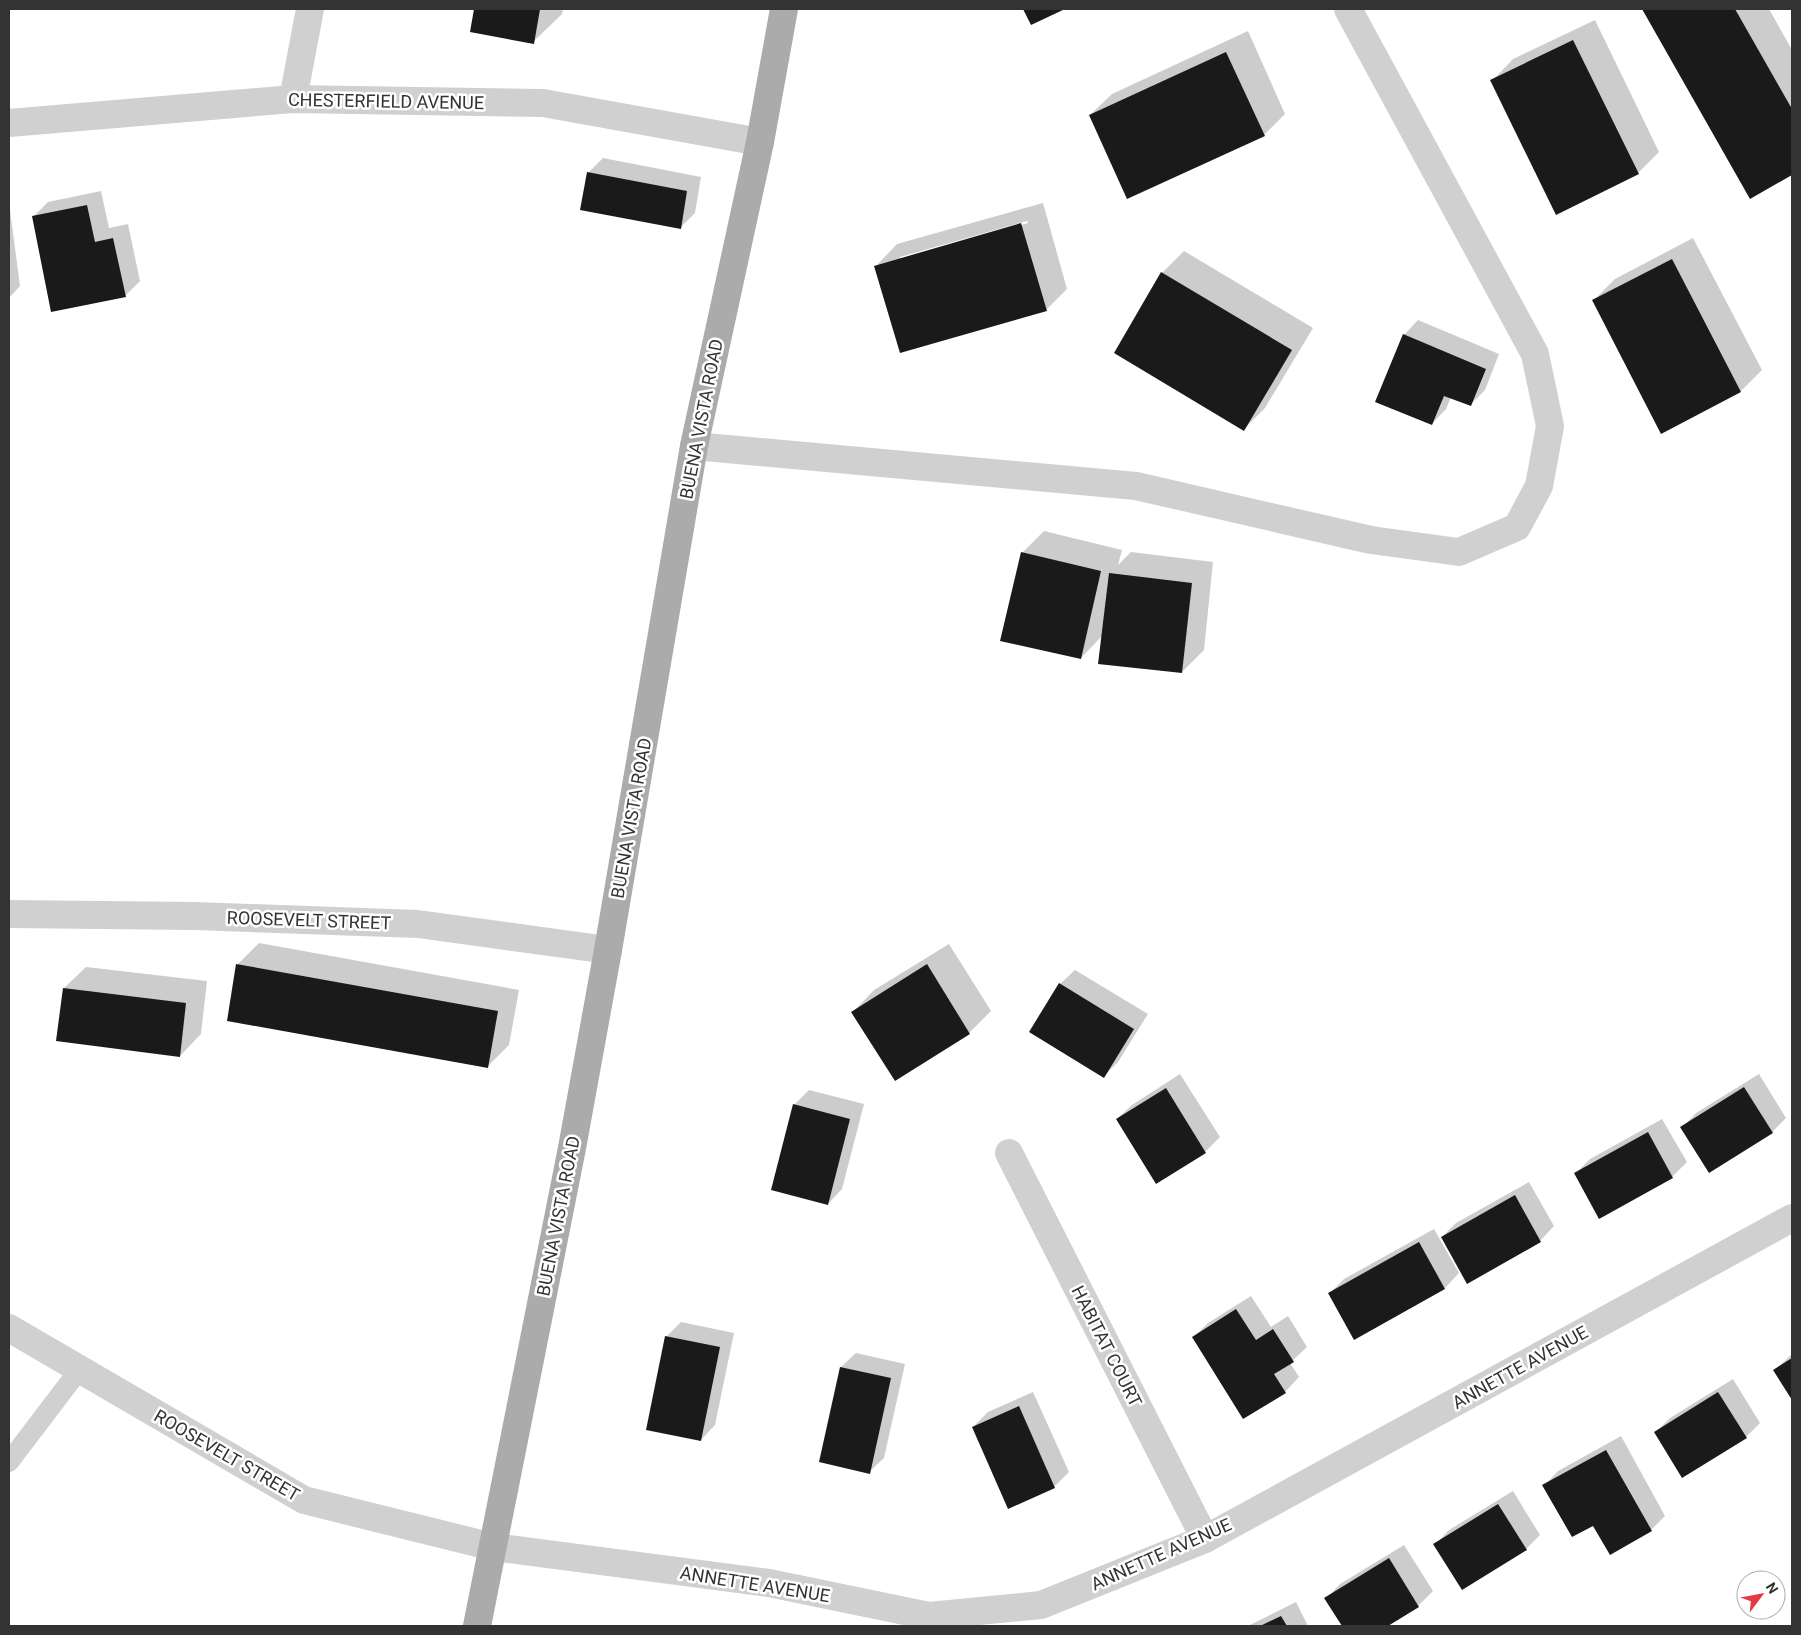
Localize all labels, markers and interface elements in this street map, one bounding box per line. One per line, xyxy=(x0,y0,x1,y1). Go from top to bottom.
street label: CHESTERFIELD AVENUE xyxy=(288,89,484,113)
street label: BUENA VISTA ROAD xyxy=(675,337,727,501)
street label: BUENA VISTA ROAD xyxy=(607,736,655,900)
street label: ROOSEVELT STREET xyxy=(226,907,392,933)
street label: BUENA VISTA ROAD xyxy=(532,1134,584,1298)
street label: HABITAT COURT xyxy=(1067,1282,1147,1410)
street label: ANNETTE AVENUE xyxy=(1449,1321,1591,1413)
street label: ROOSEVELT STREET xyxy=(151,1405,304,1505)
street label: ANNETTE AVENUE xyxy=(1087,1514,1235,1594)
street label: ANNETTE AVENUE xyxy=(679,1562,831,1606)
north arrow xyxy=(1736,1570,1786,1620)
text: N xyxy=(1763,1580,1781,1597)

